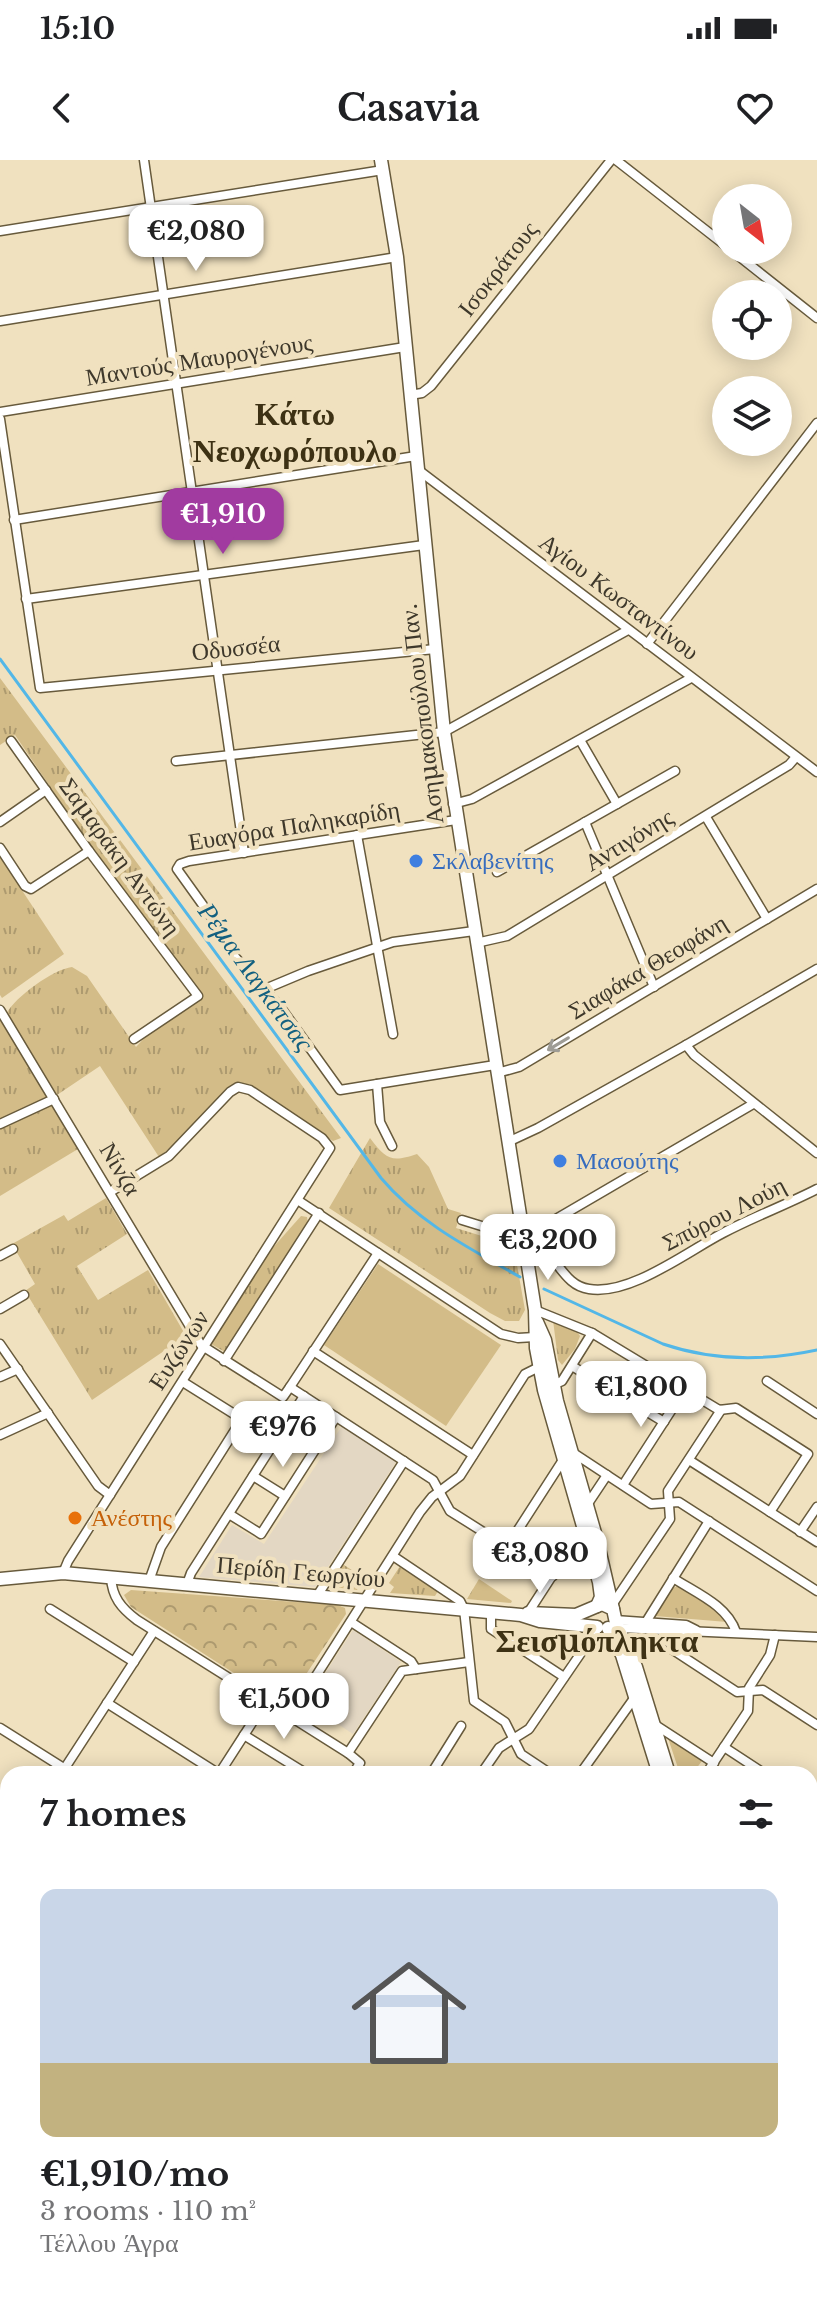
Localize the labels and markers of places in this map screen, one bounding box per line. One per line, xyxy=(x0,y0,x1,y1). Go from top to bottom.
pin: €2,080 xyxy=(131,205,261,273)
pin: €1,910 xyxy=(158,488,288,556)
place label: Σκλαβενίτης xyxy=(432,846,554,875)
marker: Σκλαβενίτης xyxy=(407,852,425,870)
place label: Μασούτης xyxy=(576,1146,679,1175)
marker: Μασούτης xyxy=(551,1152,569,1170)
pin: €3,200 xyxy=(483,1214,613,1282)
pin: €1,800 xyxy=(576,1361,706,1429)
pin: €976 xyxy=(236,1401,330,1469)
place label: Ανέστης xyxy=(91,1503,173,1532)
marker: Ανέστης xyxy=(66,1509,84,1527)
pin: €3,080 xyxy=(475,1527,605,1595)
pin: €1,500 xyxy=(219,1673,349,1741)

